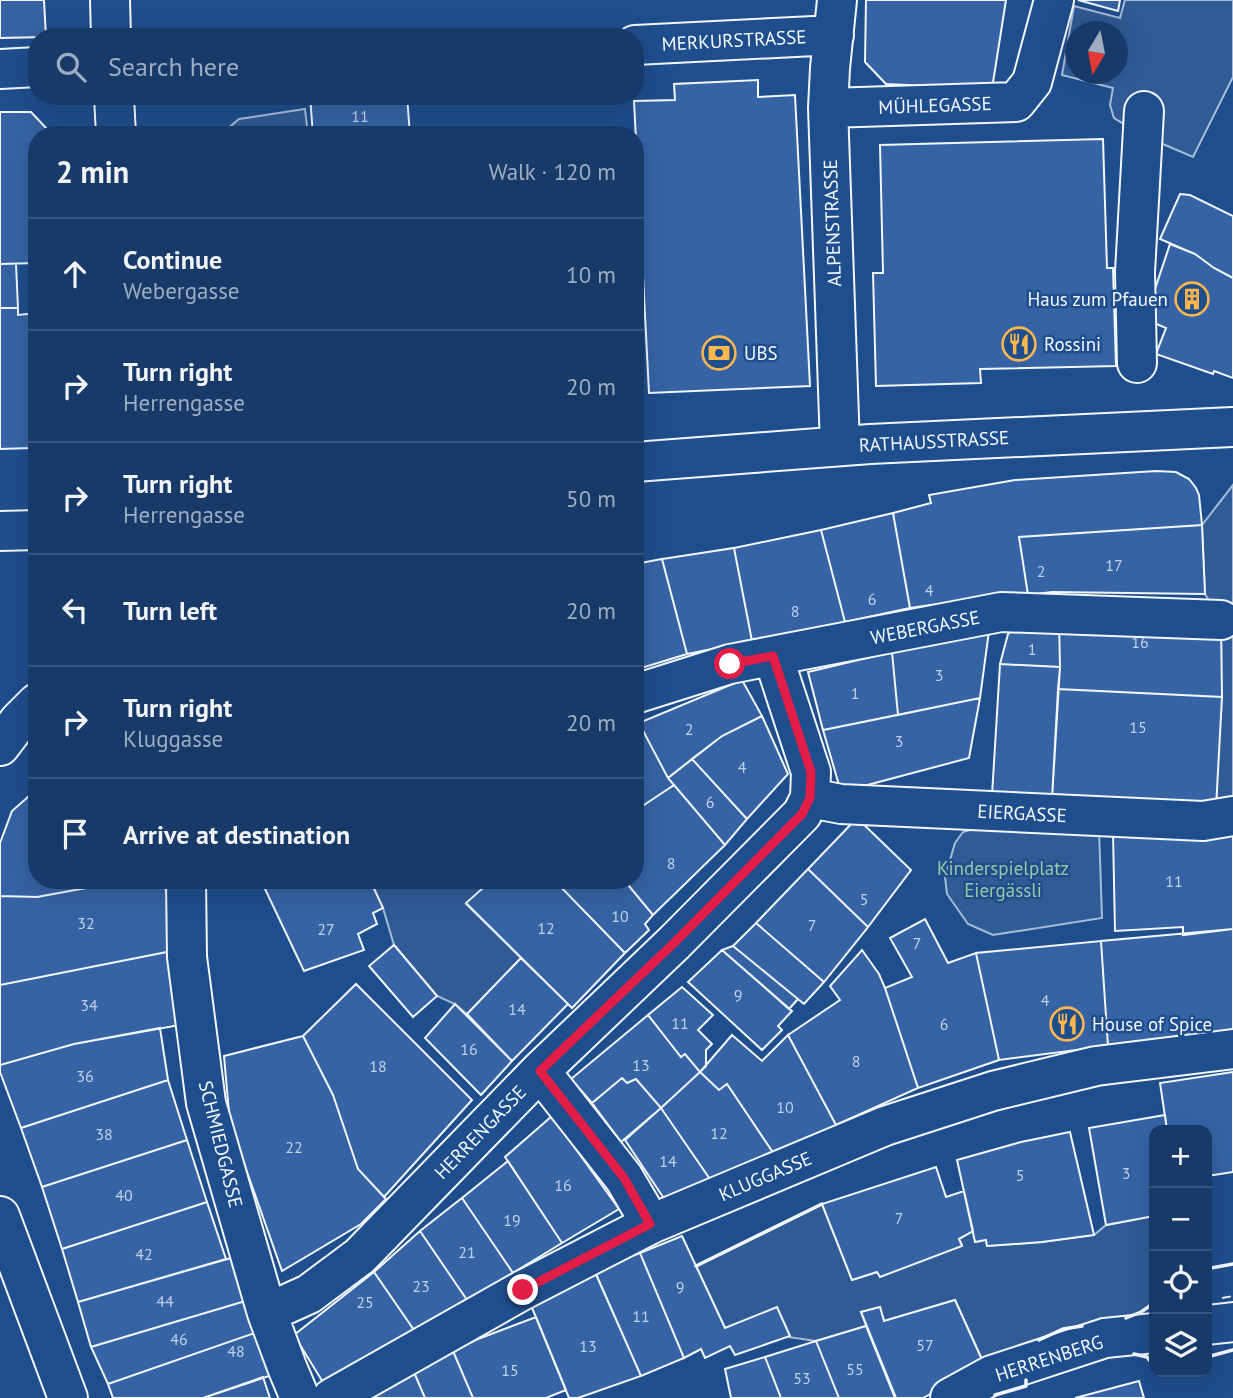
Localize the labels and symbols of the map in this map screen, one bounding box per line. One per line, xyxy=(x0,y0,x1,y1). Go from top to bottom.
north arrow xyxy=(1065,21,1128,84)
street label: MERKURSTRASSE xyxy=(661,24,807,56)
street label: MÜHLEGASSE xyxy=(878,91,992,119)
house number: 11 xyxy=(351,106,369,126)
street label: ALPENSTRASSE xyxy=(818,159,846,287)
building icon: Haus zum Pfauen xyxy=(1173,280,1211,318)
place label: Haus zum Pfauen xyxy=(1027,287,1168,311)
restaurant icon: Rossini xyxy=(1000,325,1038,363)
place label: Rossini xyxy=(1044,332,1101,356)
bank icon: UBS xyxy=(700,334,738,372)
place label: UBS xyxy=(744,341,778,365)
street label: RATHAUSSTRASSE xyxy=(858,425,1010,457)
house number: 17 xyxy=(1105,555,1123,575)
house number: 2 xyxy=(1037,561,1045,581)
house number: 4 xyxy=(925,580,934,600)
house number: 6 xyxy=(868,589,876,609)
house number: 8 xyxy=(791,601,799,621)
street label: WEBERGASSE xyxy=(868,605,982,649)
house number: 16 xyxy=(1131,632,1149,652)
house number: 1 xyxy=(1028,639,1036,659)
route start xyxy=(714,648,745,679)
house number: 3 xyxy=(935,665,943,685)
house number: 1 xyxy=(851,683,859,703)
house number: 15 xyxy=(1129,717,1147,737)
house number: 2 xyxy=(685,719,693,739)
house number: 3 xyxy=(895,731,903,751)
house number: 4 xyxy=(738,757,747,777)
house number: 6 xyxy=(706,792,714,812)
street label: EIERGASSE xyxy=(977,799,1067,827)
house number: 8 xyxy=(667,853,675,873)
park label: Kinderspielplatz Eiergässli xyxy=(937,856,1069,902)
house number: 11 xyxy=(1165,871,1183,891)
house number: 5 xyxy=(860,889,868,909)
house number: 10 xyxy=(611,906,629,926)
house number: 32 xyxy=(77,913,95,933)
house number: 7 xyxy=(808,915,816,935)
house number: 12 xyxy=(537,918,555,938)
house number: 27 xyxy=(317,919,335,939)
house number: 7 xyxy=(913,933,921,953)
house number: 9 xyxy=(734,985,742,1005)
house number: 4 xyxy=(1041,990,1050,1010)
house number: 34 xyxy=(80,995,98,1015)
house number: 14 xyxy=(508,999,526,1019)
restaurant icon: House of Spice xyxy=(1048,1005,1086,1043)
place label: House of Spice xyxy=(1092,1012,1212,1036)
house number: 11 xyxy=(671,1013,689,1033)
house number: 6 xyxy=(940,1014,948,1034)
house number: 16 xyxy=(460,1039,478,1059)
house number: 8 xyxy=(852,1051,860,1071)
house number: 13 xyxy=(632,1055,650,1075)
house number: 18 xyxy=(369,1056,387,1076)
house number: 36 xyxy=(76,1066,94,1086)
street label: SCHMIEDGASSE xyxy=(194,1078,248,1210)
street label: HERRENGASSE xyxy=(429,1080,531,1184)
house number: 10 xyxy=(776,1097,794,1117)
house number: 12 xyxy=(710,1123,728,1143)
house number: 38 xyxy=(95,1124,113,1144)
house number: 22 xyxy=(285,1137,303,1157)
street label: KLUGGASSE xyxy=(715,1146,815,1206)
house number: 14 xyxy=(659,1151,677,1171)
house number: 3 xyxy=(1122,1163,1130,1183)
house number: 5 xyxy=(1016,1165,1024,1185)
house number: 16 xyxy=(554,1175,572,1195)
house number: 40 xyxy=(115,1185,133,1205)
house number: 7 xyxy=(895,1208,903,1228)
house number: 19 xyxy=(503,1210,521,1230)
house number: 21 xyxy=(458,1242,476,1262)
house number: 42 xyxy=(135,1244,153,1264)
route end xyxy=(507,1274,538,1305)
house number: 23 xyxy=(412,1276,430,1296)
house number: 9 xyxy=(676,1277,684,1297)
house number: 44 xyxy=(156,1291,174,1311)
house number: 25 xyxy=(356,1292,374,1312)
house number: 11 xyxy=(632,1306,650,1326)
house number: 46 xyxy=(170,1329,188,1349)
street label: HERRENBERG xyxy=(992,1329,1106,1387)
house number: 57 xyxy=(916,1335,934,1355)
house number: 13 xyxy=(579,1336,597,1356)
house number: 48 xyxy=(227,1341,245,1361)
house number: 55 xyxy=(846,1359,864,1379)
house number: 15 xyxy=(501,1360,519,1380)
house number: 53 xyxy=(793,1368,811,1388)

